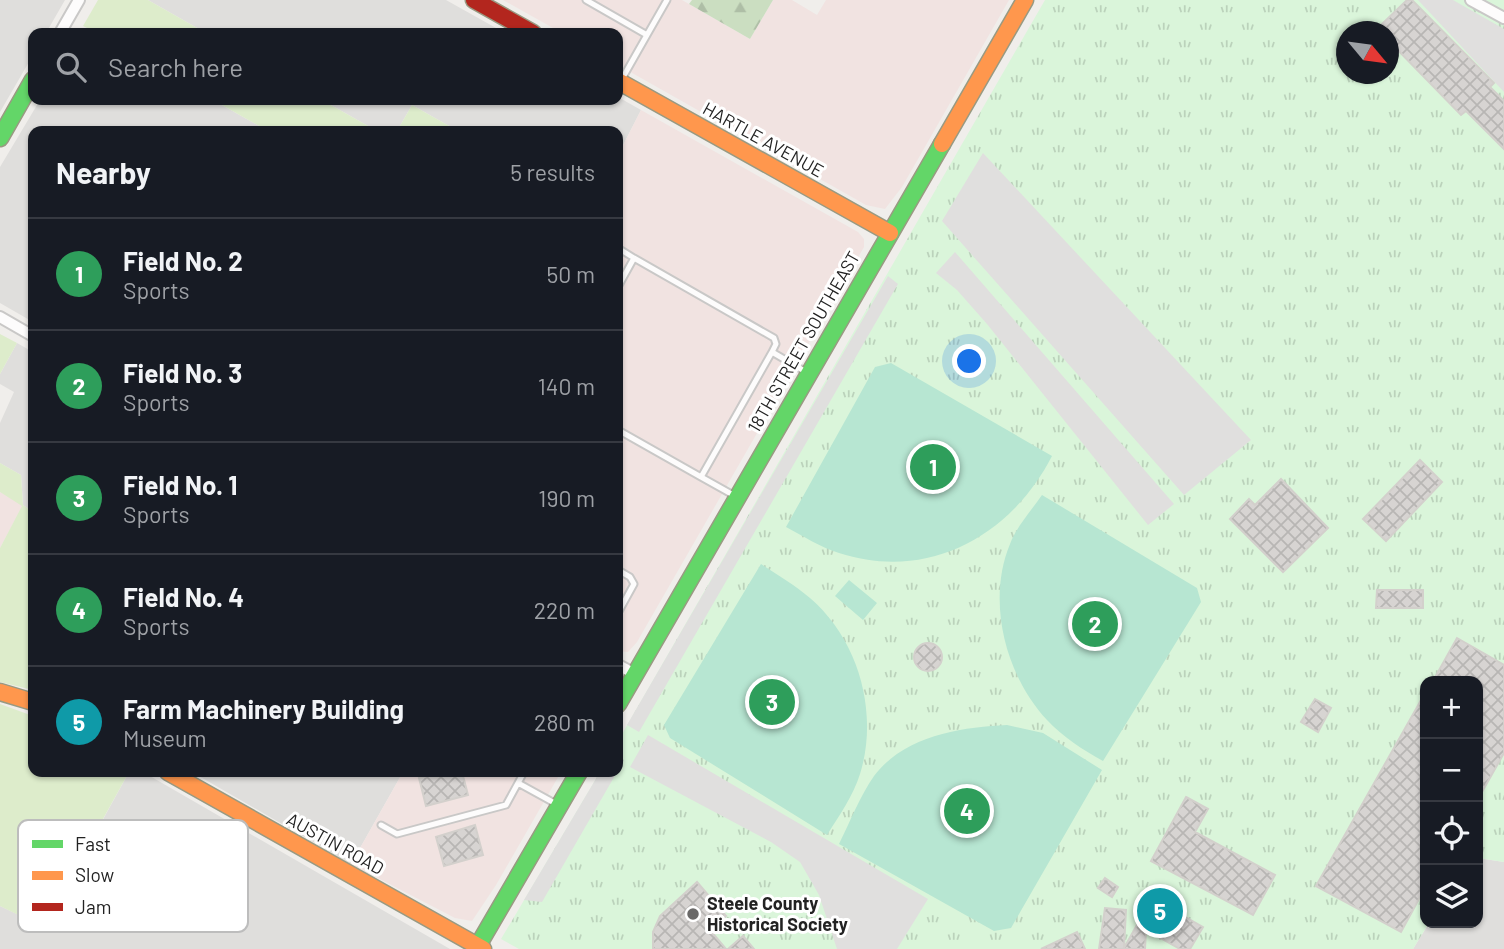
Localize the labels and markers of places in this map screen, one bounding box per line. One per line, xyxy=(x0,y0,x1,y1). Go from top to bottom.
pin: 1 xyxy=(910,441,956,493)
pin: 2 xyxy=(1072,598,1118,650)
pin: 3 xyxy=(749,676,795,728)
pin: 4 xyxy=(944,785,990,837)
pin: 5 xyxy=(1137,885,1183,937)
place label: Steele County Historical Society xyxy=(707,892,848,935)
marker: Steele County Historical Society xyxy=(685,906,701,922)

